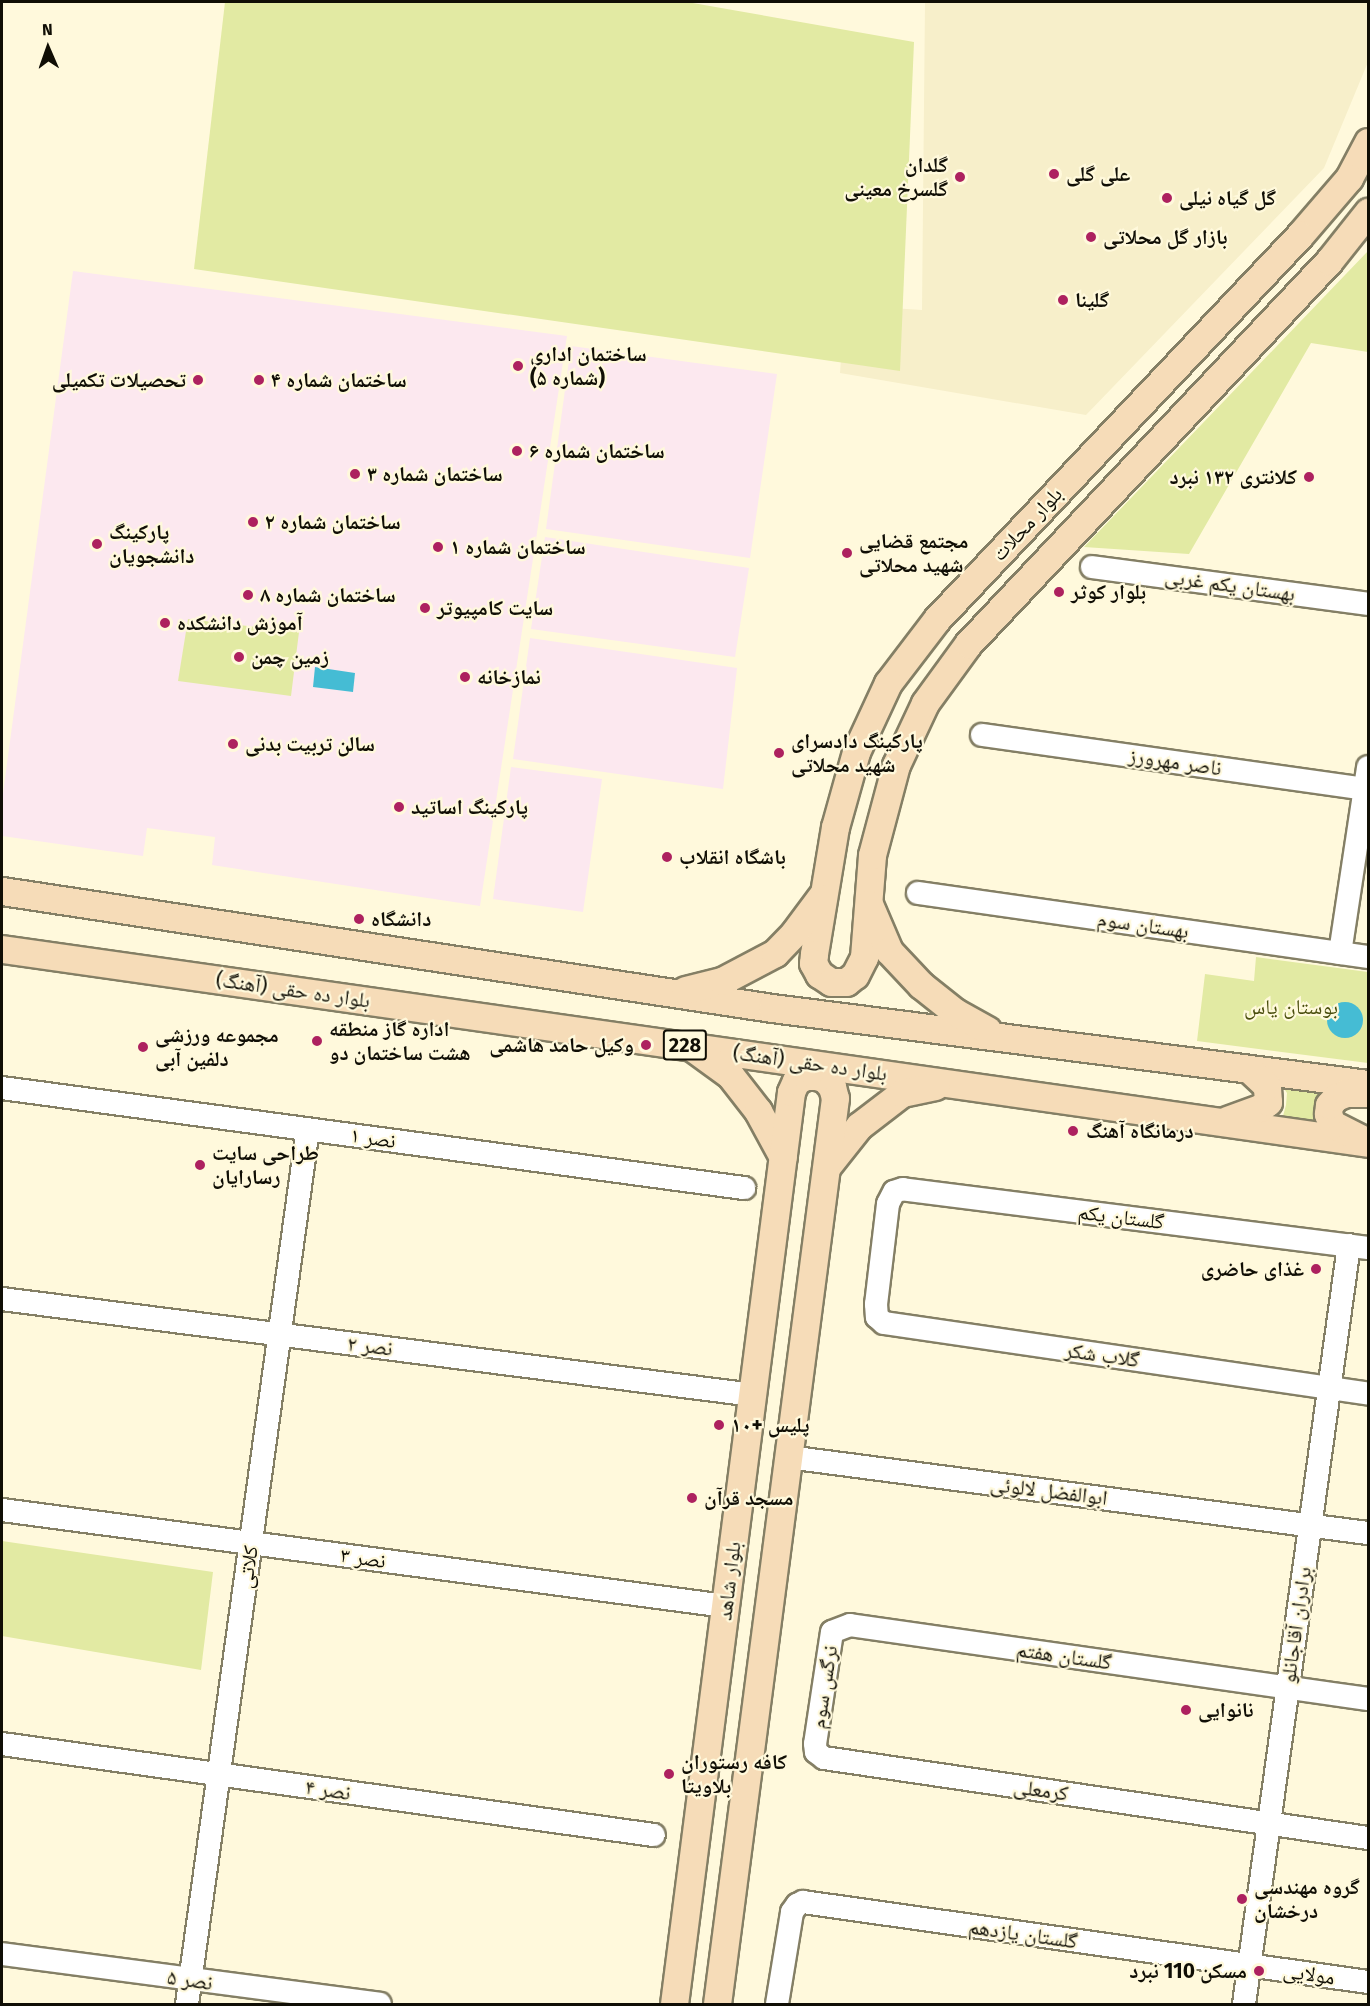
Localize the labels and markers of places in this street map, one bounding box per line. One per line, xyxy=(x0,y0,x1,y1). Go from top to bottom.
place label: گلدان گلسرخ معینی xyxy=(844,152,948,202)
place label: علی گلی xyxy=(1066,161,1130,187)
marker: علی گلی xyxy=(1047,167,1061,181)
marker: گلدان گلسرخ معینی xyxy=(953,170,967,184)
place label: گل گیاه نیلی xyxy=(1179,185,1276,211)
marker: گل گیاه نیلی xyxy=(1160,191,1174,205)
place label: بازار گل محلاتی xyxy=(1103,224,1228,250)
marker: بازار گل محلاتی xyxy=(1084,230,1098,244)
place label: گلينا xyxy=(1075,287,1109,313)
marker: گلينا xyxy=(1056,293,1070,307)
place label: ساختمان اداری (شماره ۵) xyxy=(530,341,647,391)
marker: ساختمان اداری (شماره ۵) xyxy=(511,359,525,373)
place label: تحصیلات تکمیلی xyxy=(52,367,186,393)
place label: ساختمان شماره ۴ xyxy=(271,367,407,393)
marker: تحصیلات تکمیلی xyxy=(191,373,205,387)
marker: ساختمان شماره ۴ xyxy=(252,373,266,387)
place label: ساختمان شماره ۶ xyxy=(529,438,665,464)
marker: ساختمان شماره ۶ xyxy=(510,444,524,458)
place label: ساختمان شماره ۳ xyxy=(367,461,503,487)
place label: کلانتری ۱۳۲ نبرد xyxy=(1169,464,1297,490)
marker: ساختمان شماره ۳ xyxy=(348,467,362,481)
marker: کلانتری ۱۳۲ نبرد xyxy=(1302,470,1316,484)
place label: ساختمان شماره ۲ xyxy=(265,509,401,535)
marker: ساختمان شماره ۲ xyxy=(246,515,260,529)
place label: پارکینگ دانشجویان xyxy=(109,519,194,569)
place label: مجتمع قضایی شهید محلاتی xyxy=(859,528,968,578)
place label: ساختمان شماره ۱ xyxy=(450,534,586,560)
marker: پارکینگ دانشجویان xyxy=(90,537,104,551)
marker: ساختمان شماره ۱ xyxy=(431,540,445,554)
marker: مجتمع قضایی شهید محلاتی xyxy=(840,546,854,560)
place label: بلوار کوثر xyxy=(1071,579,1146,605)
place label: ساختمان شماره ۸ xyxy=(260,582,396,608)
marker: بلوار کوثر xyxy=(1052,585,1066,599)
marker: ساختمان شماره ۸ xyxy=(241,588,255,602)
place label: سایت کامپیوتر xyxy=(437,595,553,621)
marker: سایت کامپیوتر xyxy=(418,601,432,615)
place label: آموزش دانشکده xyxy=(177,610,303,636)
marker: آموزش دانشکده xyxy=(158,616,172,630)
place label: زمین چمن xyxy=(251,644,329,670)
marker: زمین چمن xyxy=(232,650,246,664)
place label: نمازخانه xyxy=(477,664,541,690)
marker: نمازخانه xyxy=(458,670,472,684)
place label: پارکینگ دادسرای شهید محلاتی xyxy=(791,728,923,778)
place label: سالن تربیت بدنی xyxy=(245,731,375,757)
marker: سالن تربیت بدنی xyxy=(226,737,240,751)
marker: پارکینگ دادسرای شهید محلاتی xyxy=(772,746,786,760)
place label: پارکینگ اساتید xyxy=(411,794,528,820)
marker: پارکینگ اساتید xyxy=(392,800,406,814)
place label: باشگاه انقلاب xyxy=(679,844,786,870)
marker: باشگاه انقلاب xyxy=(660,850,674,864)
place label: دانشگاه xyxy=(371,906,431,932)
marker: دانشگاه xyxy=(352,912,366,926)
place label: اداره گاز منطقه هشت ساختمان دو xyxy=(329,1016,470,1066)
place label: مجموعه ورزشی دلفین آبی xyxy=(155,1022,279,1072)
place label: وکیل حامد هاشمی xyxy=(489,1032,634,1058)
marker: اداره گاز منطقه هشت ساختمان دو xyxy=(310,1034,324,1048)
marker: وکیل حامد هاشمی xyxy=(639,1038,653,1052)
marker: مجموعه ورزشی دلفین آبی xyxy=(136,1040,150,1054)
place label: درمانگاه آهنگ xyxy=(1086,1118,1194,1144)
marker: درمانگاه آهنگ xyxy=(1064,1122,1082,1140)
place label: طراحی سایت رسارایان xyxy=(212,1140,319,1190)
marker: طراحی سایت رسارایان xyxy=(193,1158,207,1172)
place label: غذای حاضری xyxy=(1201,1256,1304,1282)
marker: غذای حاضری xyxy=(1309,1262,1323,1276)
place label: پلیس +۱۰ xyxy=(731,1412,809,1438)
marker: پلیس +۱۰ xyxy=(712,1418,726,1432)
place label: مسجد قرآن xyxy=(704,1485,793,1511)
marker: مسجد قرآن xyxy=(685,1491,699,1505)
place label: نانوایی xyxy=(1198,1697,1254,1723)
marker: نانوایی xyxy=(1179,1703,1193,1717)
place label: کافه رستوران بلاویتا xyxy=(681,1749,787,1799)
marker: کافه رستوران بلاویتا xyxy=(662,1767,676,1781)
place label: گروه مهندسی درخشان xyxy=(1254,1874,1360,1924)
marker: گروه مهندسی درخشان xyxy=(1235,1892,1249,1906)
place label: مسکن 110 نبرد xyxy=(1129,1958,1247,1984)
marker: مسکن 110 نبرد xyxy=(1252,1964,1266,1978)

